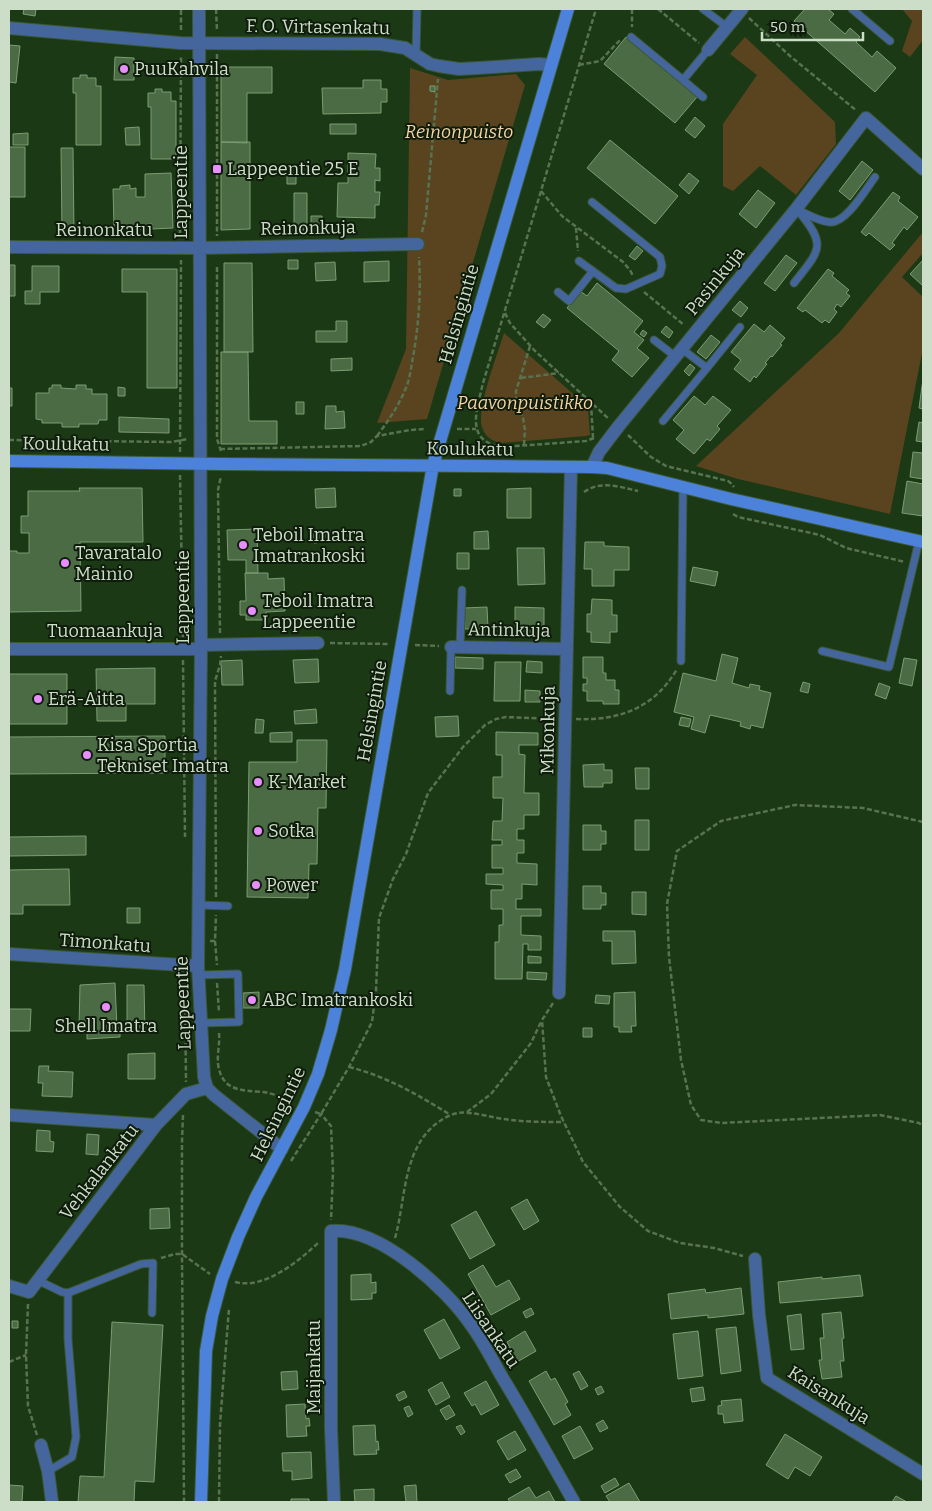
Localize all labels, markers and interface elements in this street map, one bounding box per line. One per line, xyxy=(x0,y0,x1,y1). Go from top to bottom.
scale bar xyxy=(762,10,863,42)
street label: F. O. Virtasenkatu xyxy=(246,15,390,39)
text: 50 m xyxy=(770,18,806,36)
place label: PuuKahvila xyxy=(134,58,229,80)
marker: PuuKahvila xyxy=(118,63,130,75)
park label: Reinonpuisto xyxy=(405,121,513,143)
street label: Lappeentie xyxy=(170,145,192,239)
place label: Lappeentie 25 E xyxy=(227,158,359,180)
marker: Lappeentie 25 E xyxy=(211,163,223,175)
street label: Reinonkuja xyxy=(260,216,356,240)
street label: Reinonkatu xyxy=(55,219,153,241)
street label: Pasinkuja xyxy=(681,242,749,320)
street label: Helsingintie xyxy=(434,262,484,366)
park label: Paavonpuistikko xyxy=(457,392,593,414)
street label: Koulukatu xyxy=(22,432,110,456)
street label: Koulukatu xyxy=(426,437,514,461)
place label: Teboil Imatra Imatrankoski xyxy=(253,524,365,567)
marker: Teboil Imatra Imatrankoski xyxy=(237,539,249,551)
place label: Tavaratalo Mainio xyxy=(75,542,162,585)
street label: Lappeentie xyxy=(172,550,194,644)
marker: Tavaratalo Mainio xyxy=(59,557,71,569)
place label: Teboil Imatra Lappeentie xyxy=(262,590,374,633)
marker: Teboil Imatra Lappeentie xyxy=(246,605,258,617)
street label: Antinkuja xyxy=(467,618,551,642)
street label: Tuomaankuja xyxy=(47,620,163,642)
street label: Helsingintie xyxy=(352,659,392,763)
street label: Mikonkuja xyxy=(536,685,560,774)
place label: Erä-Aitta xyxy=(48,688,125,710)
marker: Erä-Aitta xyxy=(32,693,44,705)
place label: Kisa Sportia Tekniset Imatra xyxy=(97,734,229,777)
marker: Kisa Sportia Tekniset Imatra xyxy=(81,749,93,761)
place label: K-Market xyxy=(268,771,347,793)
marker: K-Market xyxy=(252,776,264,788)
place label: Sotka xyxy=(268,820,315,842)
marker: Sotka xyxy=(252,825,264,837)
place label: Power xyxy=(266,874,318,896)
marker: Power xyxy=(250,879,262,891)
street label: Timonkatu xyxy=(59,929,151,957)
street label: Lappeentie xyxy=(170,956,196,1050)
place label: ABC Imatrankoski xyxy=(262,989,413,1011)
marker: ABC Imatrankoski xyxy=(246,994,258,1006)
marker: Shell Imatra xyxy=(100,1001,112,1013)
place label: Shell Imatra xyxy=(55,1015,158,1037)
street label: Helsingintie xyxy=(246,1063,310,1165)
street label: Vehkalankatu xyxy=(55,1120,143,1224)
street label: Liisankatu xyxy=(457,1288,525,1372)
street label: Maijankatu xyxy=(303,1320,325,1414)
street label: Kaisankuja xyxy=(784,1361,874,1429)

